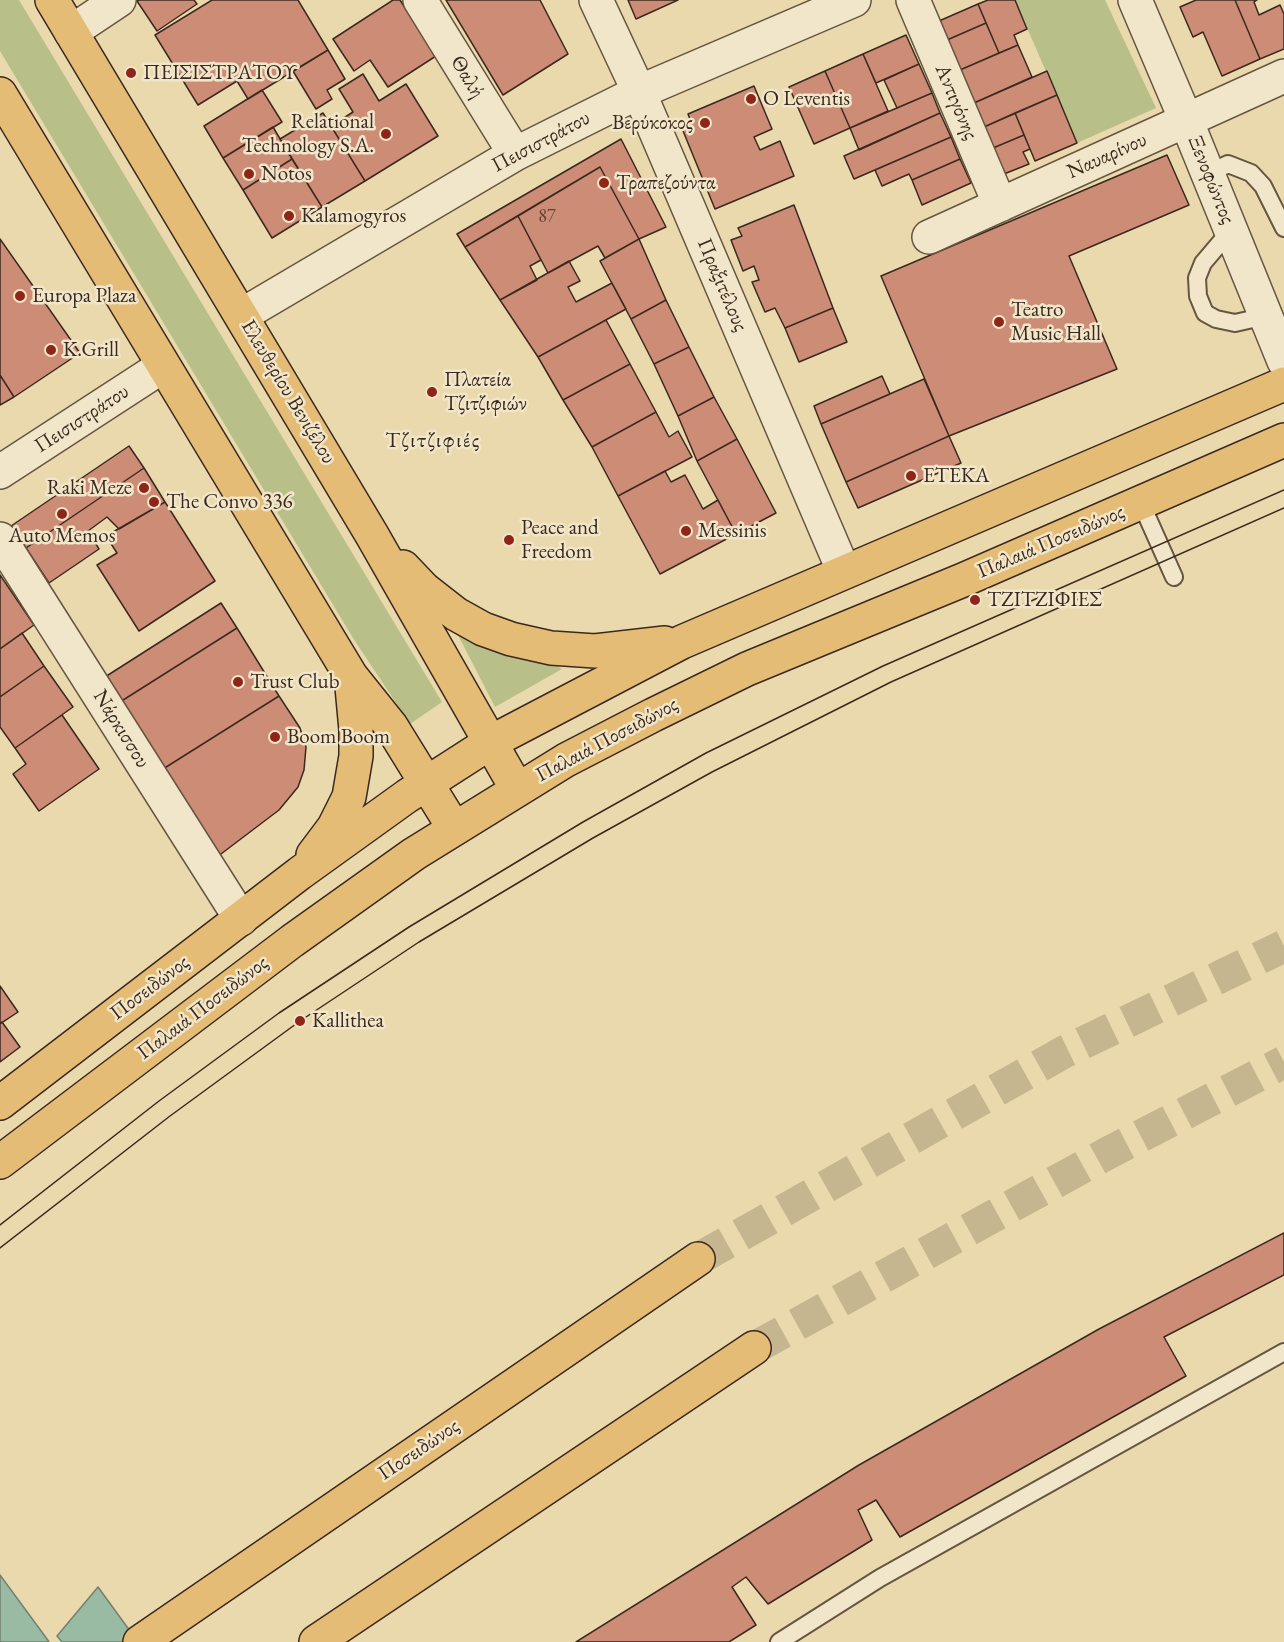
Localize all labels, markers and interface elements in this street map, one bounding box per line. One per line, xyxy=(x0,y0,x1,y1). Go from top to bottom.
street label: Θαλή xyxy=(444,51,490,103)
place label: ΠΕΙΣΙΣΤΡΑΤΟΥ xyxy=(143,60,298,86)
street label: Αντιγόνης xyxy=(929,60,983,144)
marker: ΠΕΙΣΙΣΤΡΑΤΟΥ xyxy=(124,66,138,80)
place label: O Leventis xyxy=(763,86,850,112)
marker: O Leventis xyxy=(744,92,758,106)
street label: Πεισιστράτου xyxy=(488,106,594,178)
place label: Relational Technology S.A. xyxy=(242,109,374,159)
place label: Βερύκοκος xyxy=(612,110,693,136)
marker: Βερύκοκος xyxy=(698,116,712,130)
marker: Relational Technology S.A. xyxy=(379,127,393,141)
street label: Ναυαρίνου xyxy=(1063,127,1151,185)
street label: Ξενοφώντος xyxy=(1182,132,1240,228)
place label: Notos xyxy=(261,161,312,187)
marker: Notos xyxy=(242,167,256,181)
place label: Τραπεζούντα xyxy=(616,170,716,196)
marker: Τραπεζούντα xyxy=(597,176,611,190)
place label: Kalamogyros xyxy=(301,203,406,229)
house number: 87 xyxy=(538,206,556,228)
marker: Kalamogyros xyxy=(282,209,296,223)
street label: Πραξιτέλους xyxy=(691,235,753,335)
place label: Europa Plaza xyxy=(32,283,136,309)
marker: Europa Plaza xyxy=(13,289,27,303)
place label: Teatro Music Hall xyxy=(1011,297,1101,347)
street label: Ελευθερίου Βενιζέλου xyxy=(235,315,341,469)
marker: Teatro Music Hall xyxy=(992,315,1006,329)
place label: K.Grill xyxy=(63,337,119,363)
marker: K.Grill xyxy=(44,343,58,357)
place label: Πλατεία Τζιτζιφιών xyxy=(444,367,527,417)
street label: Πεισιστράτου xyxy=(30,379,134,459)
marker: Πλατεία Τζιτζιφιών xyxy=(425,385,439,399)
district label: Τζιτζιφιές xyxy=(385,428,481,454)
place label: ΕΤΕΚΑ xyxy=(923,463,990,489)
marker: ΕΤΕΚΑ xyxy=(904,469,918,483)
place label: Raki Meze xyxy=(47,475,132,501)
marker: Raki Meze xyxy=(137,481,151,495)
place label: The Convo 336 xyxy=(166,489,293,515)
marker: The Convo 336 xyxy=(147,495,161,509)
street label: Παλαιά Ποσειδώνος xyxy=(974,500,1128,584)
marker: Auto Memos xyxy=(55,507,69,521)
place label: Peace and Freedom xyxy=(521,515,599,565)
place label: Messinis xyxy=(698,518,766,544)
place label: Auto Memos xyxy=(9,523,115,549)
marker: Messinis xyxy=(679,524,693,538)
marker: Peace and Freedom xyxy=(502,533,516,547)
place label: ΤΖΙΤΖΙΦΙΕΣ xyxy=(987,587,1102,613)
marker: ΤΖΙΤΖΙΦΙΕΣ xyxy=(968,593,982,607)
place label: Trust Club xyxy=(250,669,339,695)
marker: Trust Club xyxy=(231,675,245,689)
street label: Νάρκισσου xyxy=(87,685,155,773)
street label: Παλαιά Ποσειδώνος xyxy=(532,692,682,788)
place label: Boom Boom xyxy=(287,724,390,750)
marker: Boom Boom xyxy=(268,730,282,744)
street label: Ποσειδώνος xyxy=(105,950,195,1026)
street label: Παλαιά Ποσειδώνος xyxy=(133,951,273,1065)
place label: Kallithea xyxy=(312,1008,384,1034)
marker: Kallithea xyxy=(293,1014,307,1028)
street label: Ποσειδώνος xyxy=(374,1414,464,1486)

